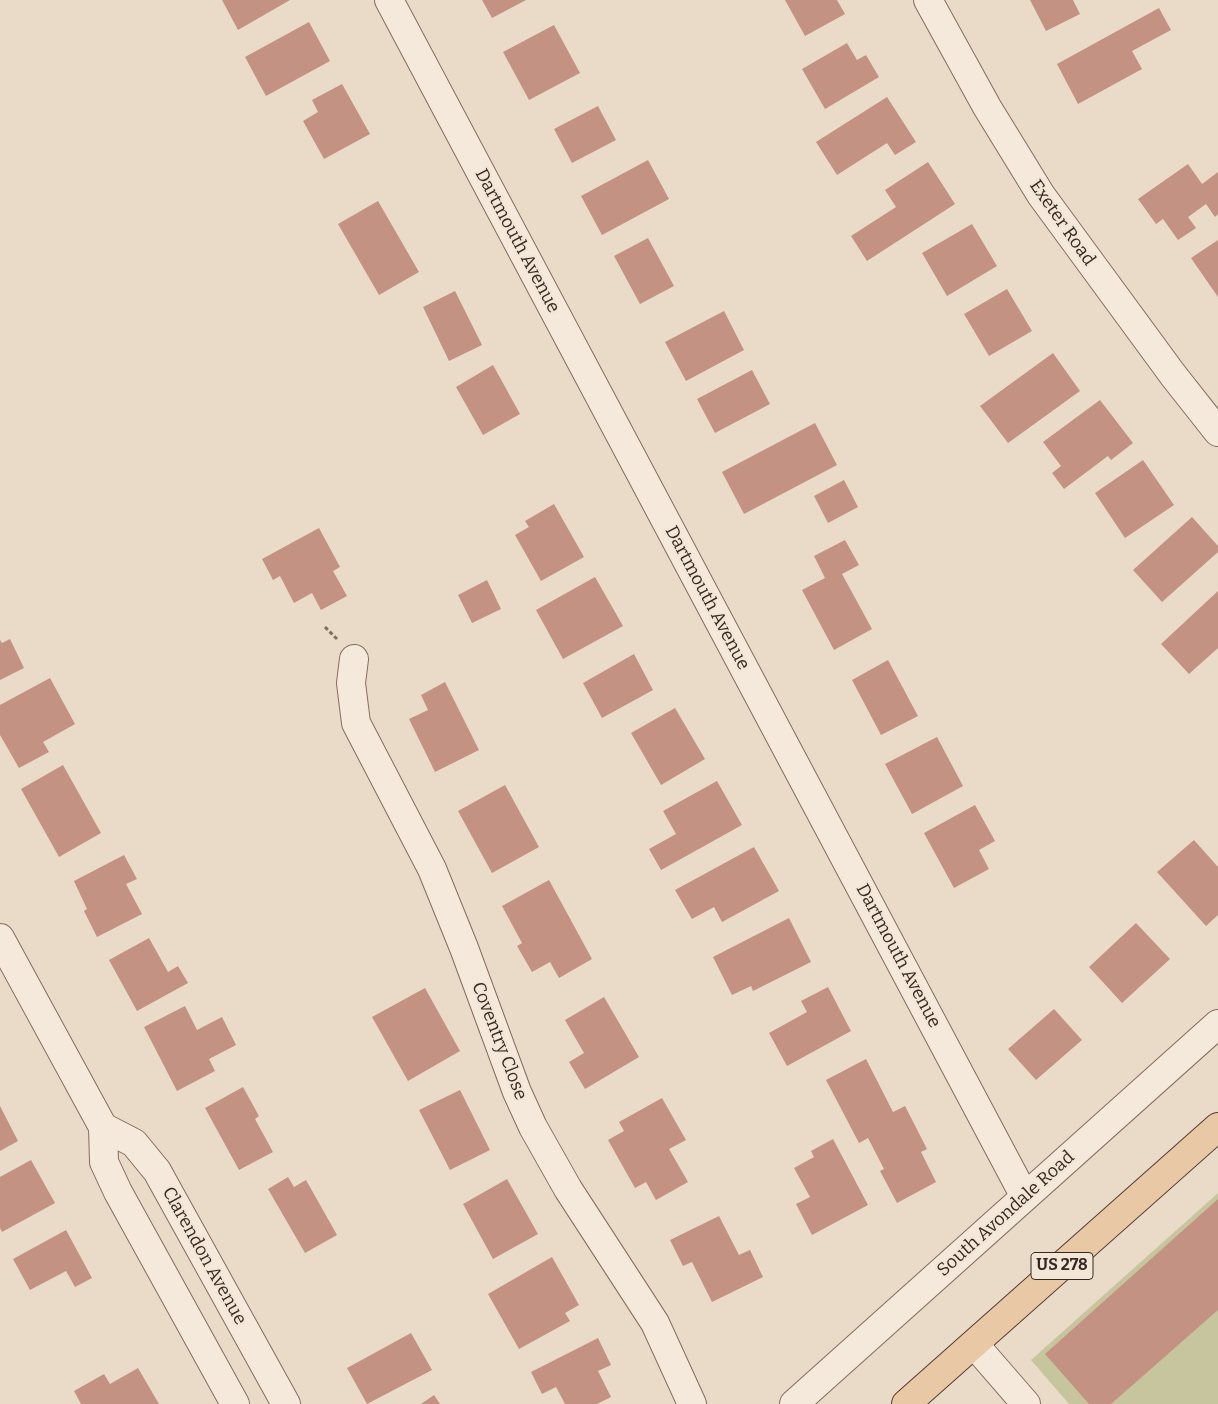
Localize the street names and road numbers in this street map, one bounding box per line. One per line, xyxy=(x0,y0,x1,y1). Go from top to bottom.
street label: Dartmouth Avenue xyxy=(470,165,564,317)
street label: Exeter Road xyxy=(1025,176,1099,270)
street label: Dartmouth Avenue xyxy=(660,522,754,674)
street label: Dartmouth Avenue xyxy=(851,880,945,1032)
street label: Coventry Close xyxy=(467,979,531,1103)
street label: South Avondale Road xyxy=(933,1147,1079,1281)
street label: Clarendon Avenue xyxy=(157,1183,251,1329)
road number: US 278 xyxy=(1031,1252,1093,1280)

